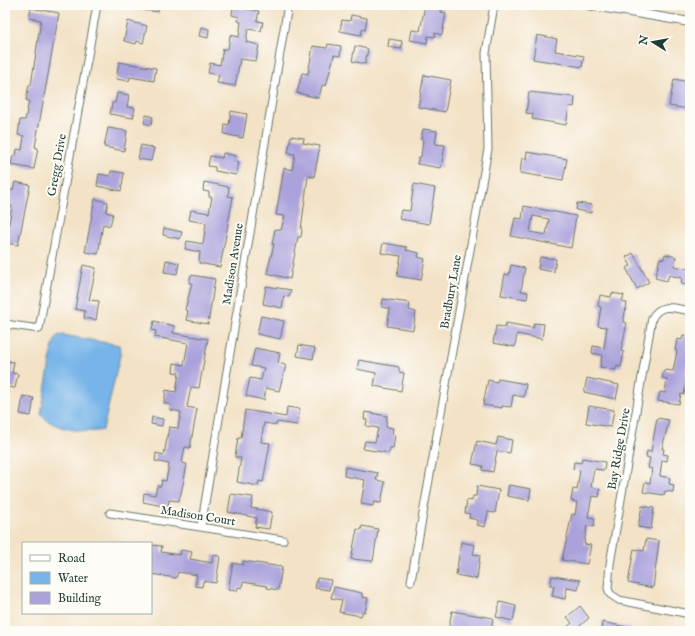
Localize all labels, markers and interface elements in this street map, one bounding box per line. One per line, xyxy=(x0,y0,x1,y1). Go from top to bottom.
north arrow xyxy=(633,22,673,62)
text: N xyxy=(636,34,652,47)
street label: Gregg Drive xyxy=(44,132,70,197)
street label: Madison Avenue xyxy=(219,222,247,306)
street label: Bradbury Lane xyxy=(437,253,465,330)
street label: Bay Ridge Drive xyxy=(604,406,634,491)
street label: Madison Court xyxy=(160,503,236,529)
legend xyxy=(22,542,152,614)
text: Road xyxy=(58,551,86,566)
text: Water xyxy=(58,571,89,586)
text: Building xyxy=(58,591,102,606)

